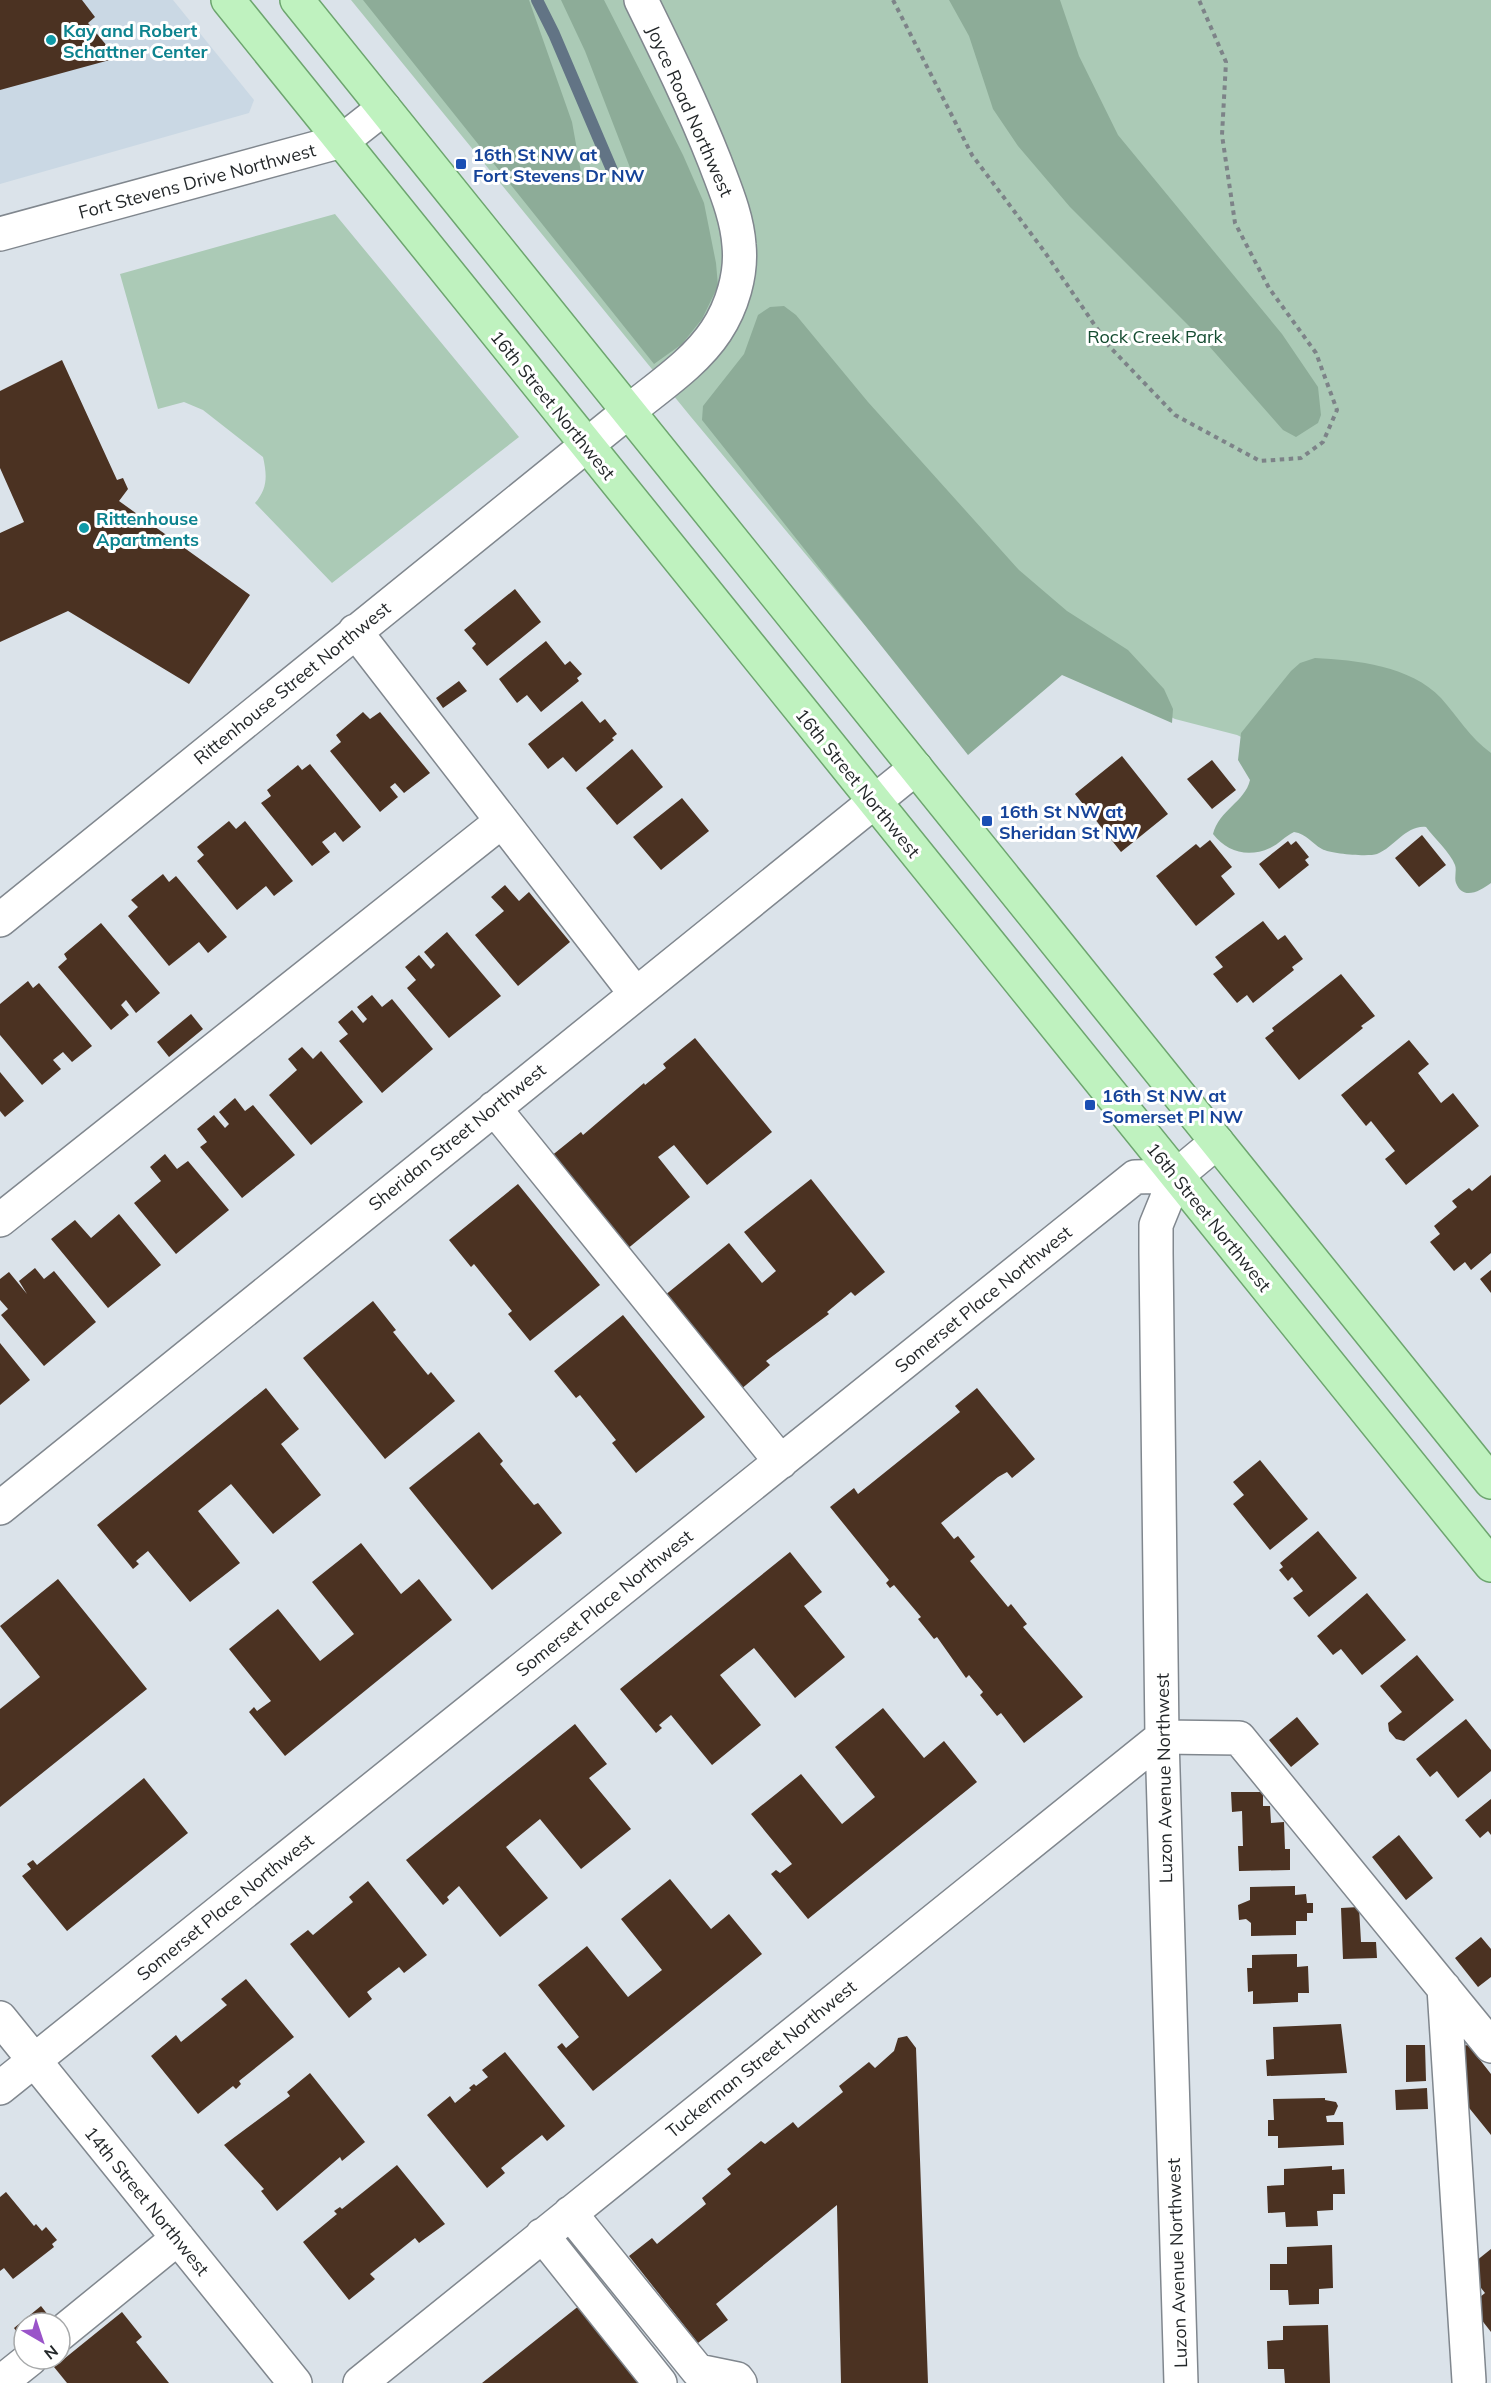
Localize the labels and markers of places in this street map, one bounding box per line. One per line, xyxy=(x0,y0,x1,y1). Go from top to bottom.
place label: Kay and Robert Schattner Center xyxy=(63,19,209,63)
marker: Kay and Robert Schattner Center xyxy=(44,33,58,47)
place label: 16th St NW at Fort Stevens Dr NW xyxy=(473,143,645,187)
marker: 16th St NW at Fort Stevens Dr NW xyxy=(454,157,468,171)
place label: Rittenhouse Apartments xyxy=(96,507,199,551)
marker: Rittenhouse Apartments xyxy=(77,521,91,535)
place label: 16th St NW at Sheridan St NW xyxy=(999,800,1138,844)
marker: 16th St NW at Sheridan St NW xyxy=(980,814,994,828)
place label: 16th St NW at Somerset Pl NW xyxy=(1102,1084,1243,1128)
marker: 16th St NW at Somerset Pl NW xyxy=(1083,1098,1097,1112)

